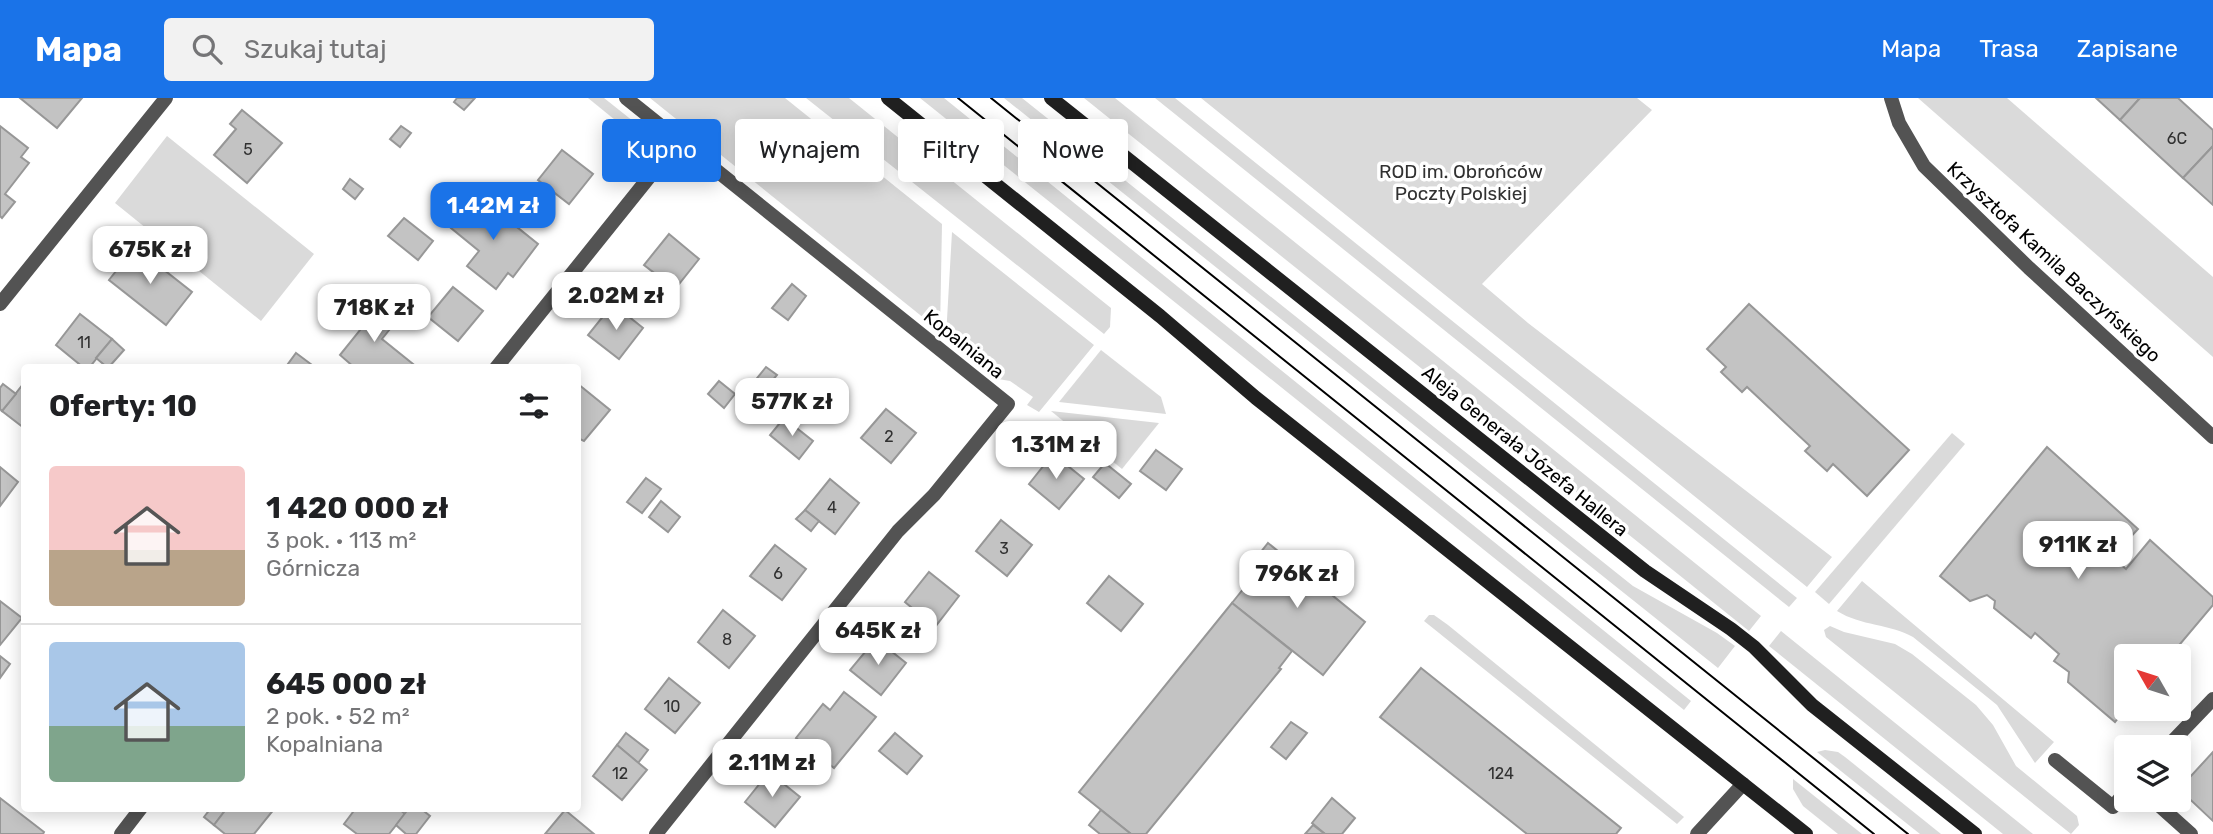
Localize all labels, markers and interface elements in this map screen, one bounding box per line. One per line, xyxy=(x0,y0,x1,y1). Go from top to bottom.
search box xyxy=(164,18,654,81)
text: Mapa xyxy=(35,30,122,69)
icon: search xyxy=(188,30,226,68)
text: Szukaj tutaj xyxy=(244,34,387,65)
text: Mapa xyxy=(1881,35,1941,63)
text: Trasa xyxy=(1979,35,2039,63)
text: Zapisane xyxy=(2077,35,2178,63)
chip: Kupno xyxy=(602,119,721,182)
chip: Wynajem xyxy=(735,119,884,182)
chip: Filtry xyxy=(898,119,1004,182)
chip: Nowe xyxy=(1018,119,1128,182)
house number: 6C xyxy=(2167,129,2187,148)
house number: 5 xyxy=(243,140,253,159)
street label: Krzysztofa Kamila Baczyńskiego xyxy=(1942,157,2166,367)
park label: ROD im. Obrońców Poczty Polskiej xyxy=(1379,160,1543,205)
pin: 1.42M zł xyxy=(421,183,565,242)
text: 1.42M zł xyxy=(446,191,540,219)
pin: 675K zł xyxy=(85,226,215,286)
text: 675K zł xyxy=(109,235,191,263)
pin: 2.02M zł xyxy=(544,272,688,332)
text: 2.02M zł xyxy=(568,281,664,309)
pin: 718K zł xyxy=(309,285,439,344)
text: 718K zł xyxy=(334,293,414,321)
street label: Kopalniana xyxy=(919,305,1009,383)
house number: 11 xyxy=(77,333,91,352)
street label: Aleja Generała Józefa Hallera xyxy=(1417,361,1633,541)
pin: 577K zł xyxy=(727,378,857,438)
icon: filters xyxy=(515,387,553,425)
text: 577K zł xyxy=(751,387,833,415)
text: Oferty: 10 xyxy=(49,388,197,424)
pin: 1.31M zł xyxy=(984,422,1128,481)
house number: 2 xyxy=(884,427,894,446)
text: 1.31M zł xyxy=(1012,430,1100,458)
text: 1 420 000 zł xyxy=(266,490,449,526)
icon: home xyxy=(105,494,189,578)
house number: 4 xyxy=(827,498,837,517)
pin: 911K zł xyxy=(2013,522,2143,581)
text: 3 pok. · 113 m² xyxy=(266,526,416,554)
text: 911K zł xyxy=(2039,530,2117,558)
house number: 3 xyxy=(999,539,1009,558)
pin: 796K zł xyxy=(1232,550,1362,610)
text: Górnicza xyxy=(266,554,360,582)
text: 796K zł xyxy=(1255,559,1339,587)
house number: 6 xyxy=(773,564,783,583)
pin: 645K zł xyxy=(813,608,943,667)
text: 645K zł xyxy=(835,616,921,644)
house number: 8 xyxy=(722,630,732,649)
north arrow xyxy=(2114,644,2191,721)
map controls xyxy=(2114,644,2191,812)
text: 645 000 zł xyxy=(266,666,426,702)
icon: home xyxy=(105,670,189,754)
house number: 10 xyxy=(663,697,681,716)
text: 2 pok. · 52 m² xyxy=(266,702,410,730)
text: Kopalniana xyxy=(266,730,383,758)
button: layers xyxy=(2114,735,2191,812)
pin: 2.11M zł xyxy=(700,740,844,799)
text: 2.11M zł xyxy=(728,748,816,776)
house number: 12 xyxy=(612,764,628,783)
house number: 124 xyxy=(1488,764,1514,783)

